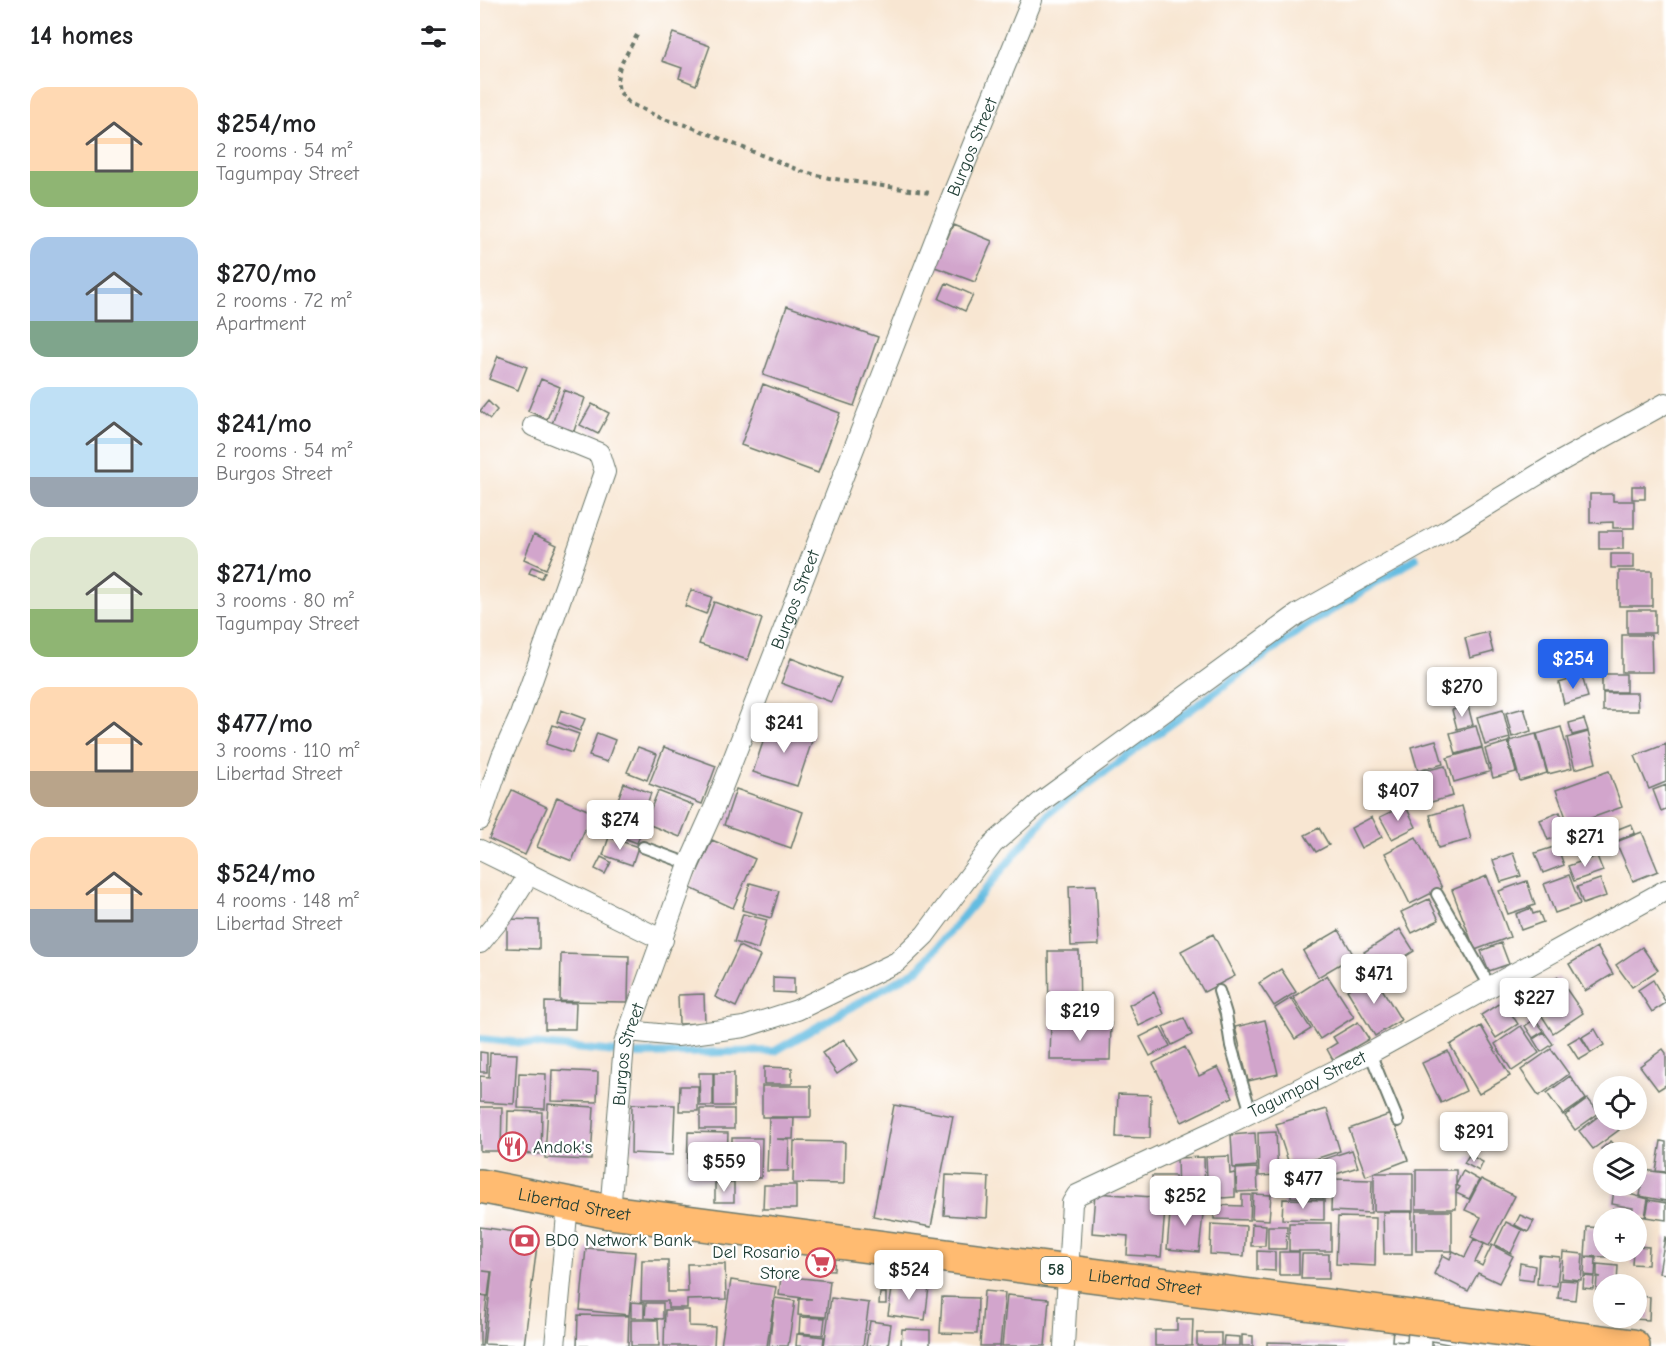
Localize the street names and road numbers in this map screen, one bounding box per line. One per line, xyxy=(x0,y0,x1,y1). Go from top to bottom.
street label: Burgos Street xyxy=(943,94,1002,199)
street label: Burgos Street xyxy=(766,546,824,652)
street label: Burgos Street xyxy=(608,999,649,1107)
street label: Tagumpay Street xyxy=(1245,1046,1370,1123)
street label: Libertad Street xyxy=(516,1183,632,1225)
road number: 58 xyxy=(1041,1257,1071,1283)
street label: Libertad Street xyxy=(1087,1264,1203,1300)

